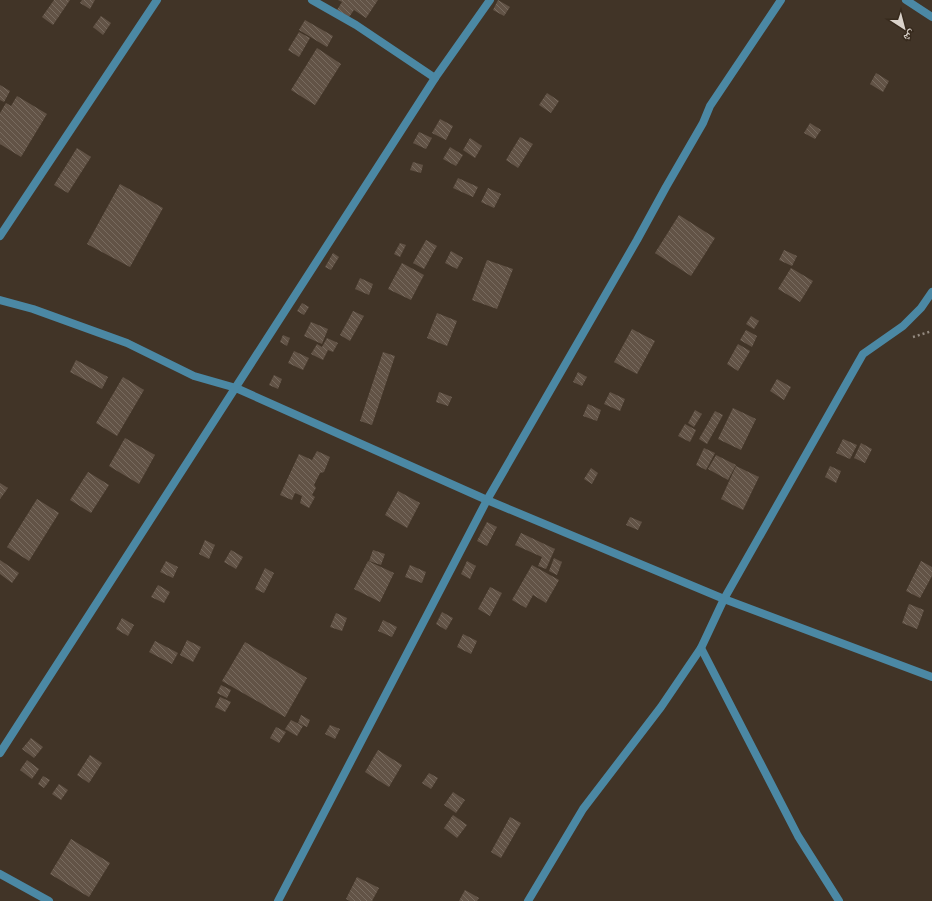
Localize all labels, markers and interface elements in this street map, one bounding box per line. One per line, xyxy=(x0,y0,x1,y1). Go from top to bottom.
north arrow xyxy=(884,8,924,48)
text: ش xyxy=(900,26,918,45)

